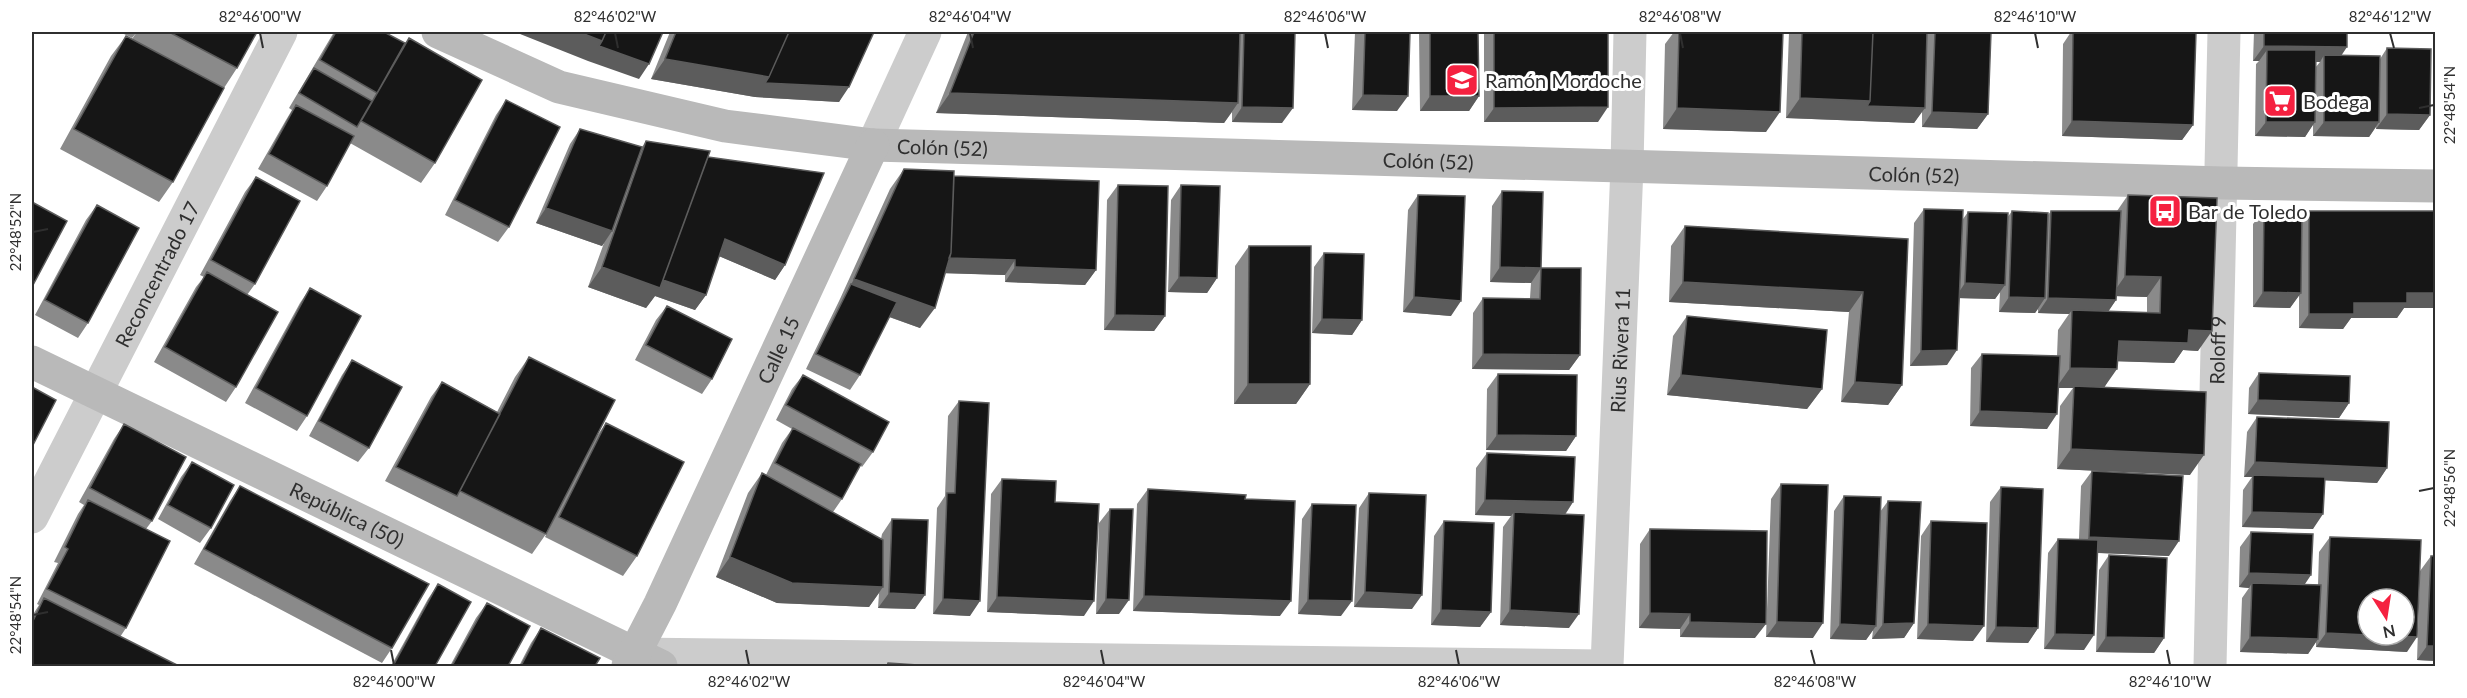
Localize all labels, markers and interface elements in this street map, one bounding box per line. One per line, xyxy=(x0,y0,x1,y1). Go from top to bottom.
text: 82°46'00"W xyxy=(219,7,302,25)
text: 82°46'02"W xyxy=(574,7,657,25)
text: 82°46'04"W xyxy=(929,7,1012,25)
text: 82°46'06"W xyxy=(1284,7,1367,25)
text: 82°46'08"W xyxy=(1639,7,1722,25)
text: 82°46'10"W xyxy=(1994,7,2077,25)
text: 82°46'12"W xyxy=(2349,7,2432,25)
school or university icon: Ramón Mordoche xyxy=(1444,62,1480,98)
text: 22°48'54"N xyxy=(2440,66,2458,144)
place label: Ramón Mordoche xyxy=(1485,68,1642,92)
supermarket icon: Bodega xyxy=(2262,83,2298,119)
place label: Bodega xyxy=(2303,89,2369,113)
street label: Colón (52) xyxy=(897,134,988,160)
street label: Colón (52) xyxy=(1382,147,1474,174)
street label: Colón (52) xyxy=(1868,161,1960,188)
text: 22°48'52"N xyxy=(6,193,24,271)
bus stop icon: Bar de Toledo xyxy=(2147,193,2183,229)
street label: Reconcentrado 17 xyxy=(109,197,204,351)
place label: Bar de Toledo xyxy=(2188,199,2308,223)
street label: Rius Rivera 11 xyxy=(1605,287,1634,413)
street label: Calle 15 xyxy=(752,312,804,387)
street label: Roloff 9 xyxy=(2204,315,2230,385)
text: 22°48'56"N xyxy=(2440,449,2458,527)
street label: República (50) xyxy=(286,476,408,552)
text: 22°48'54"N xyxy=(6,576,24,654)
north arrow xyxy=(2356,587,2416,647)
text: N xyxy=(2381,622,2397,643)
text: 82°46'00"W xyxy=(353,672,436,690)
text: 82°46'02"W xyxy=(708,672,791,690)
text: 82°46'04"W xyxy=(1063,672,1146,690)
text: 82°46'06"W xyxy=(1418,672,1501,690)
text: 82°46'08"W xyxy=(1774,672,1857,690)
text: 82°46'10"W xyxy=(2129,672,2212,690)

